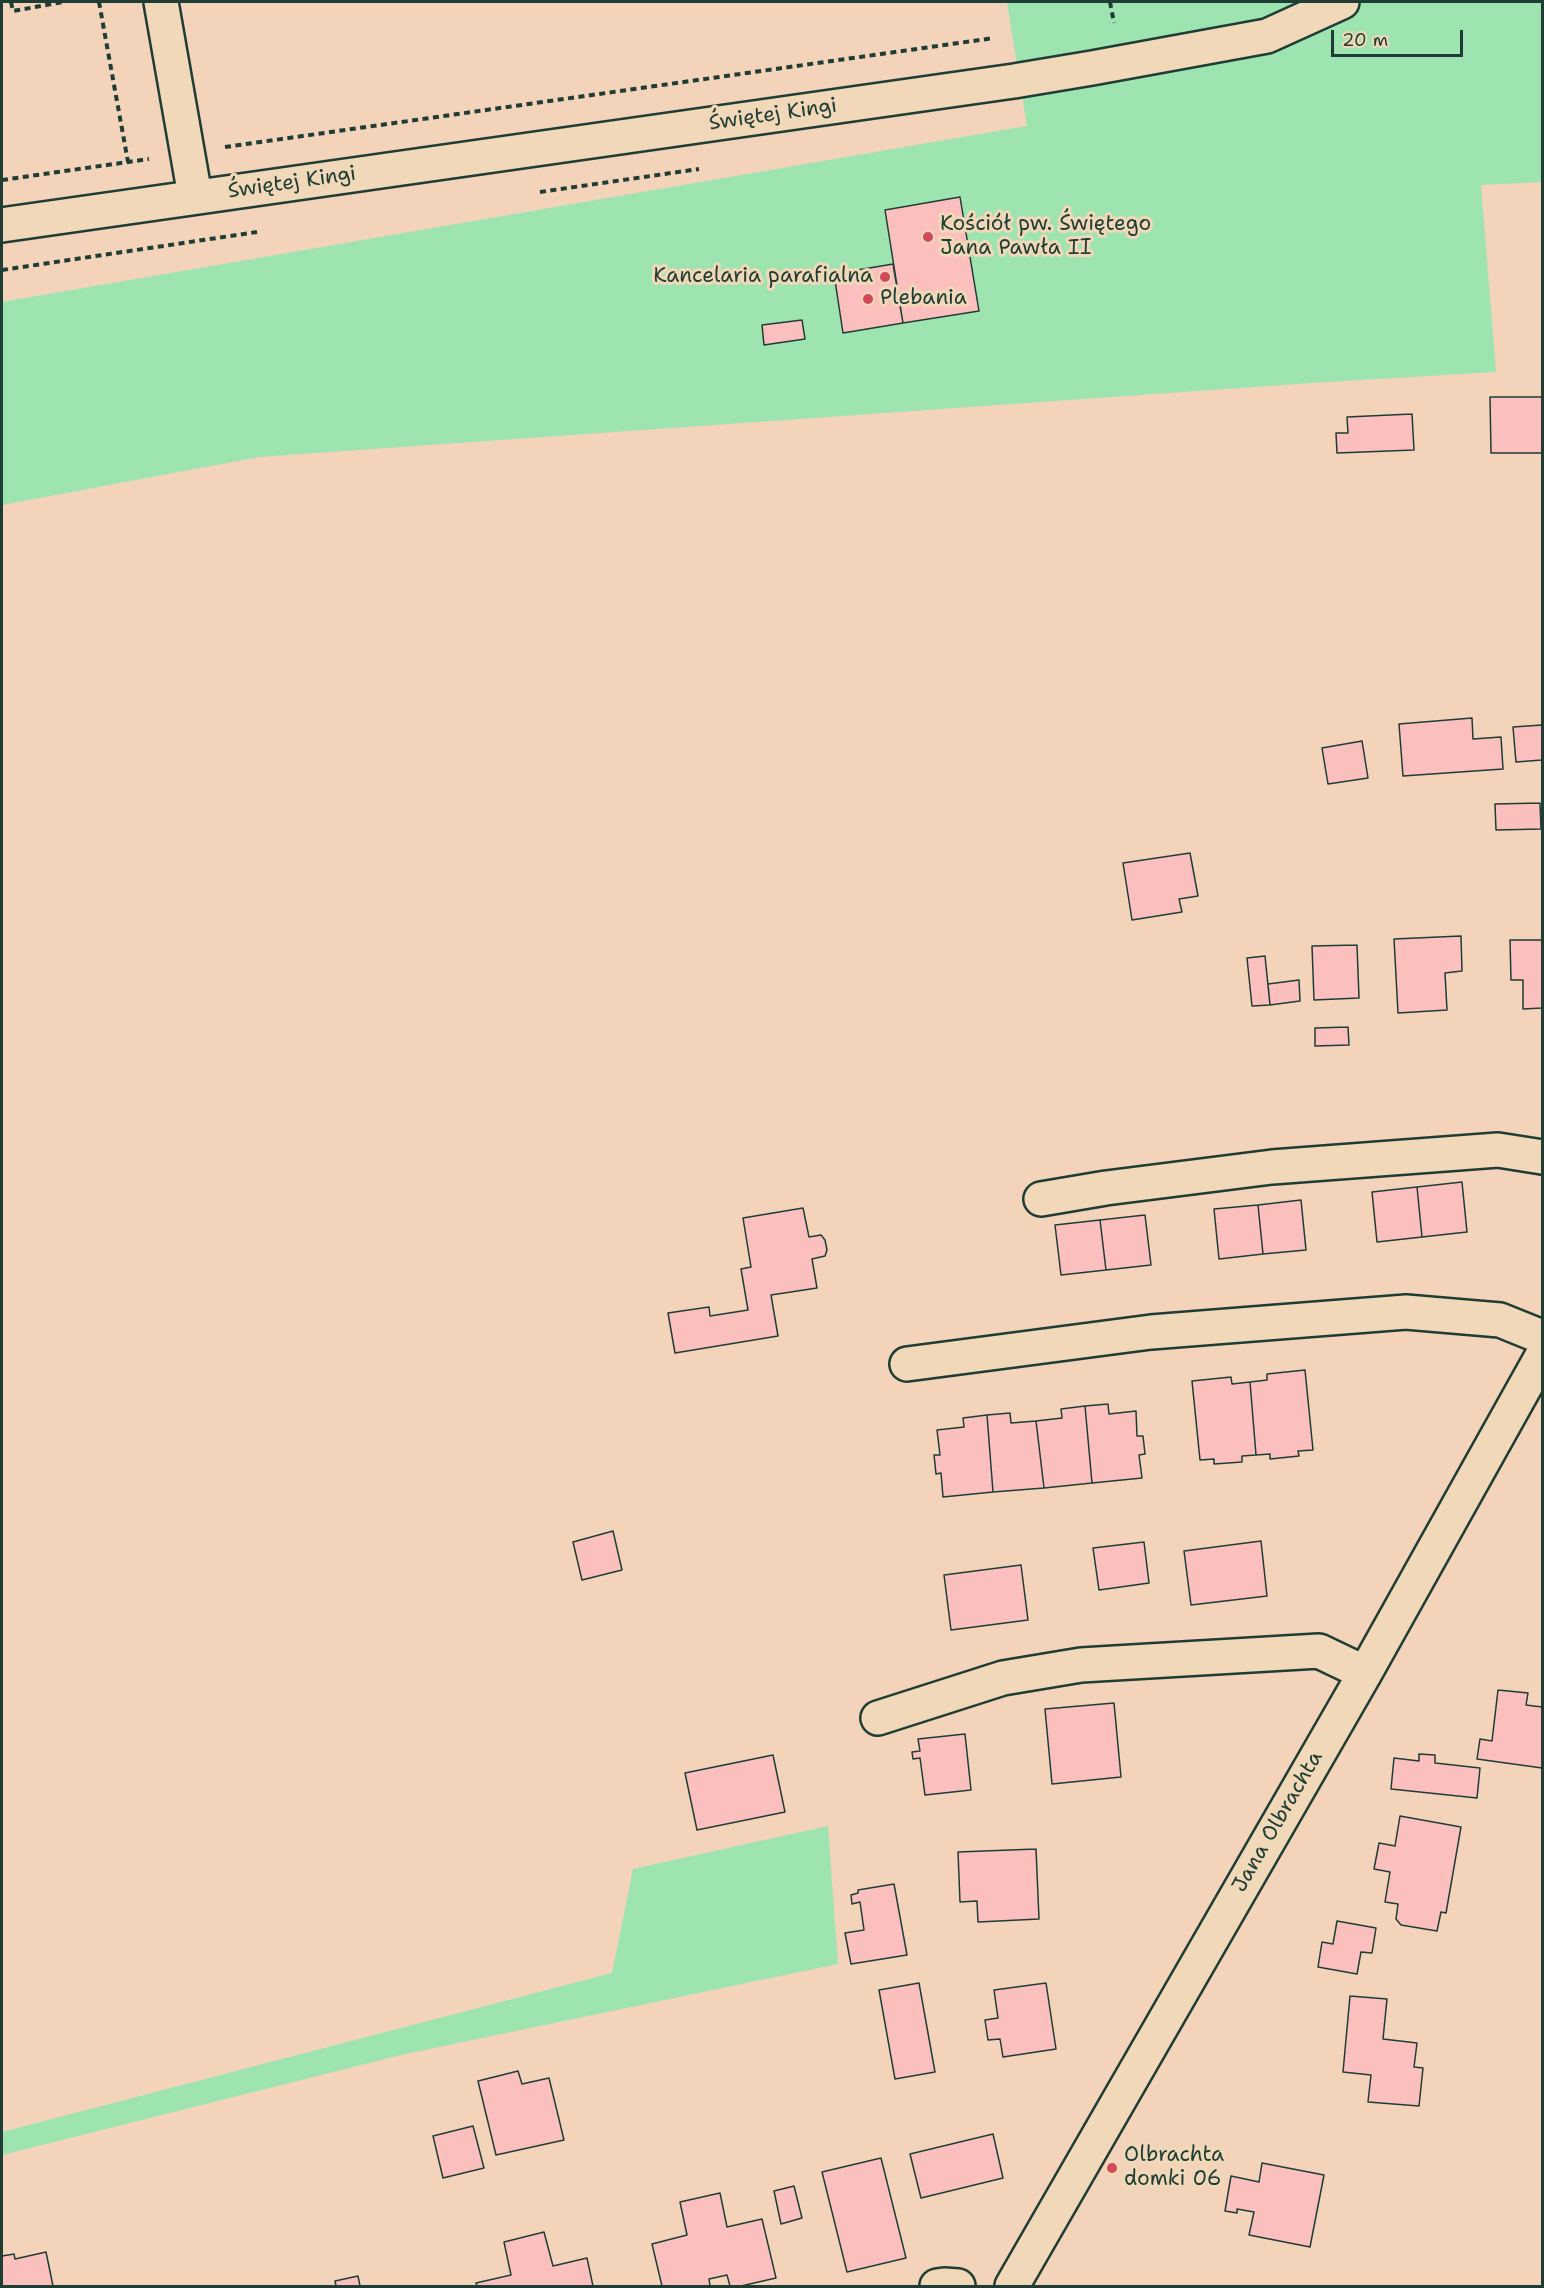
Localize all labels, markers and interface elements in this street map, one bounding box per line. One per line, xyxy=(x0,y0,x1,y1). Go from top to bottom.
scale bar xyxy=(1334,18,1466,56)
text: 20 m xyxy=(1342,28,1388,52)
street label: Świętej Kingi xyxy=(707,94,839,136)
street label: Świętej Kingi xyxy=(226,162,358,204)
place label: Kościół pw. Świętego Jana Pawła II xyxy=(940,212,1151,262)
marker: Kościół pw. Świętego Jana Pawła II xyxy=(921,230,935,244)
place label: Kancelaria parafialna xyxy=(653,264,873,290)
marker: Kancelaria parafialna xyxy=(878,270,892,284)
place label: Plebania xyxy=(880,286,967,312)
marker: Plebania xyxy=(861,292,875,306)
street label: Jana Olbrachta xyxy=(1227,1747,1329,1897)
place label: Olbrachta domki 06 xyxy=(1124,2143,1224,2193)
marker: Olbrachta domki 06 xyxy=(1105,2161,1119,2175)

